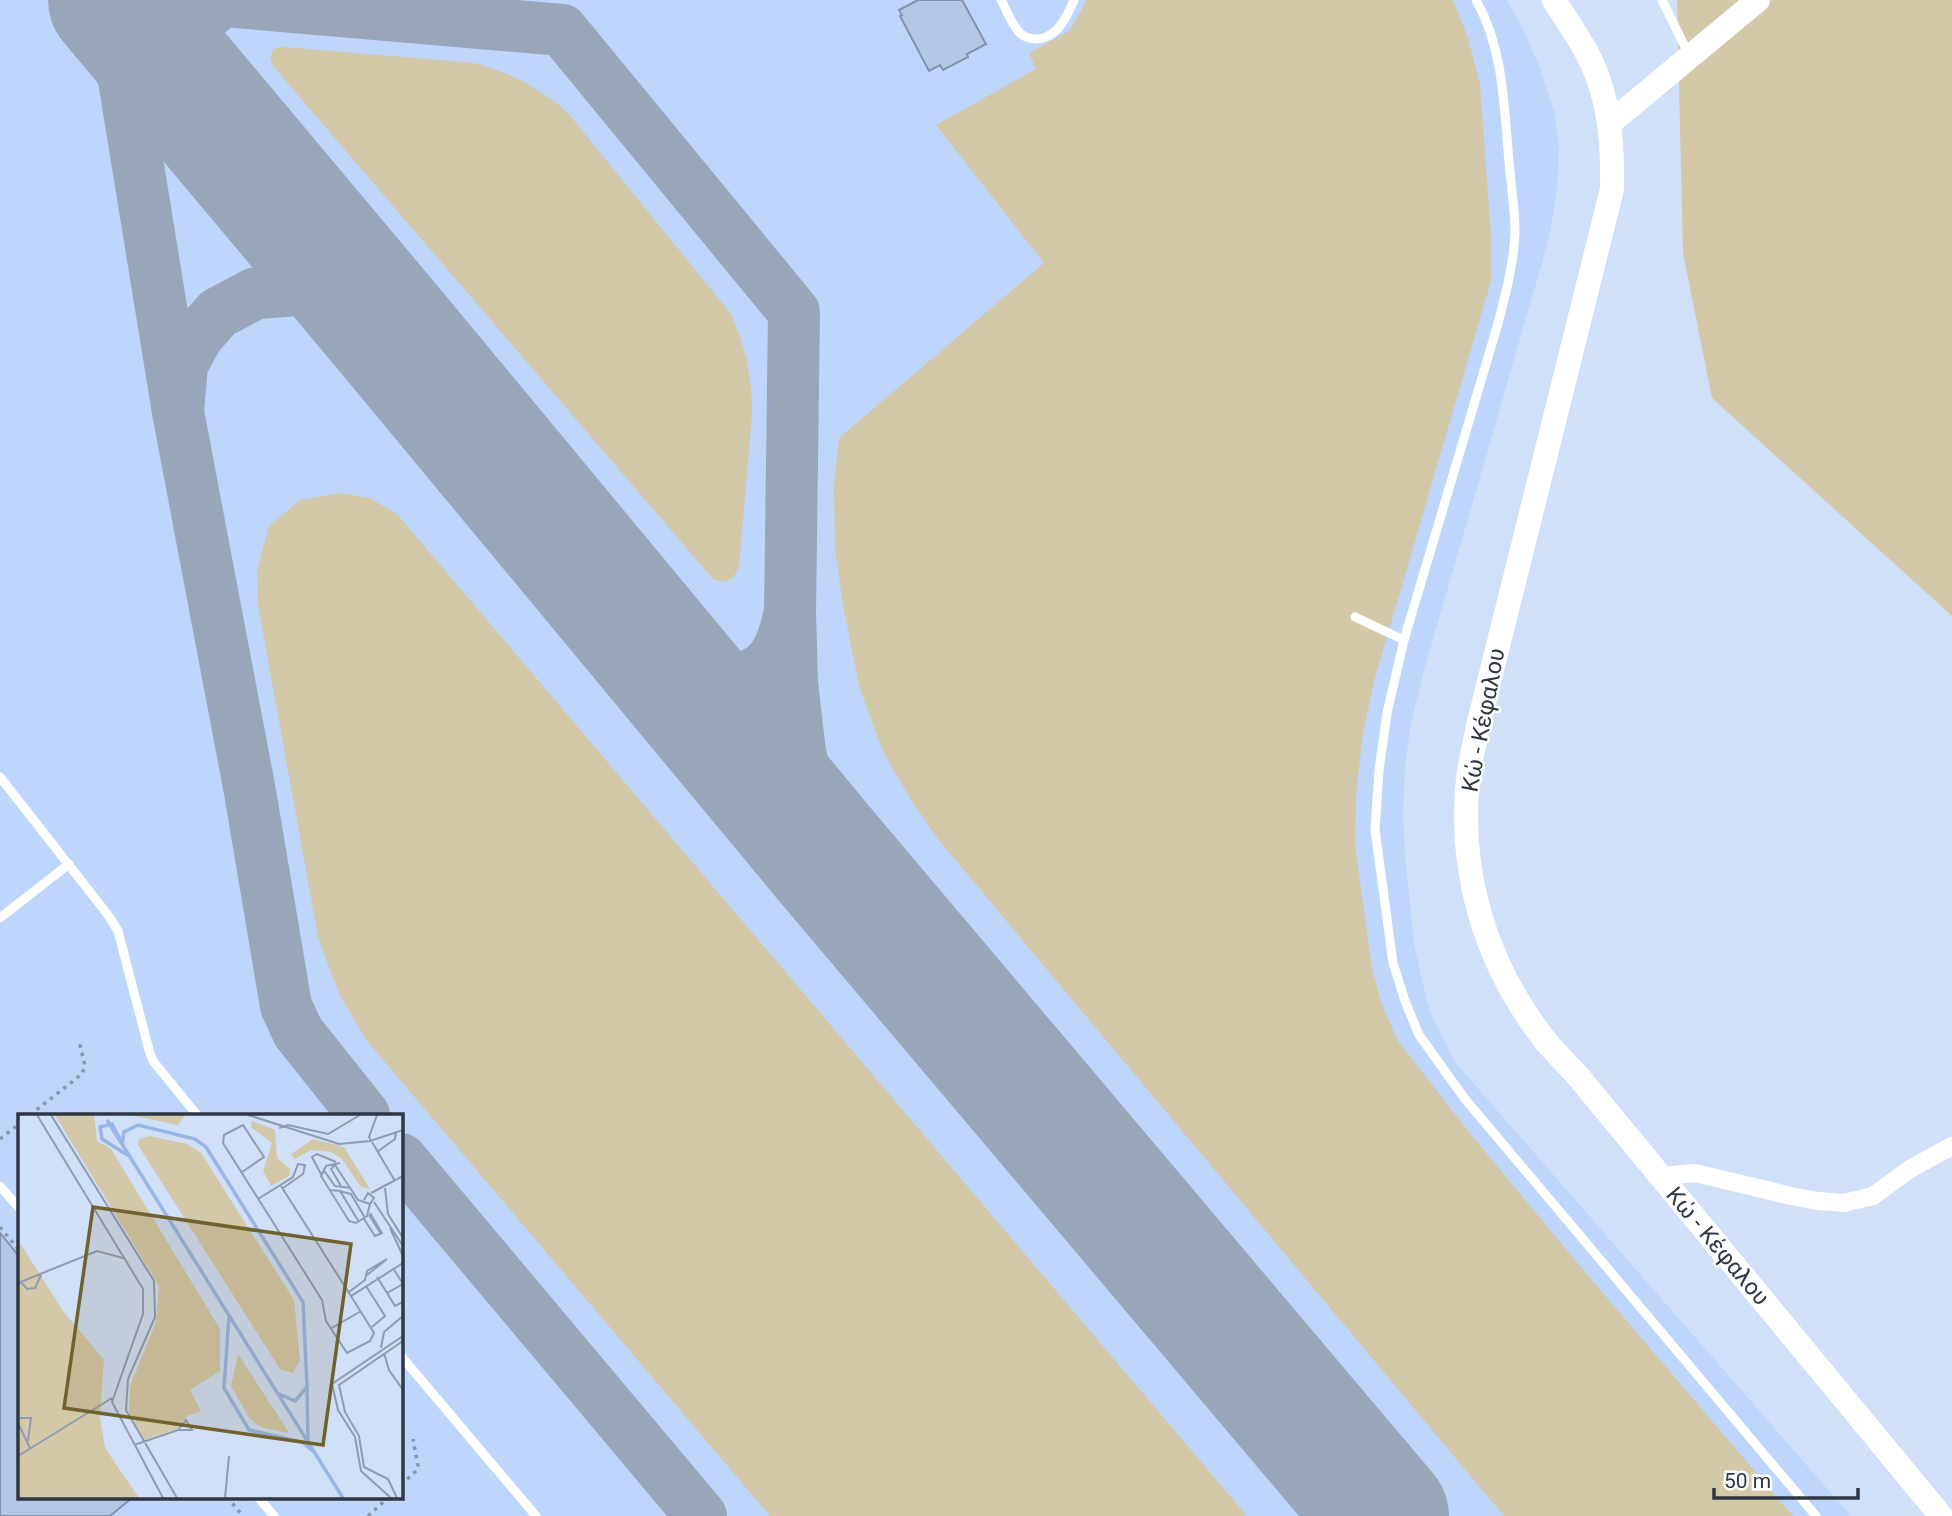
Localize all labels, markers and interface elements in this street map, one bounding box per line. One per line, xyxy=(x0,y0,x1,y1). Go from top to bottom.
street label: Κώ - Κέφαλου xyxy=(1456,646,1511,794)
inset map xyxy=(18,1114,402,1498)
street label: Κώ - Κέφαλου xyxy=(1660,1182,1775,1311)
scale bar xyxy=(1714,1456,1857,1500)
text: 50 m xyxy=(1724,1469,1771,1493)

